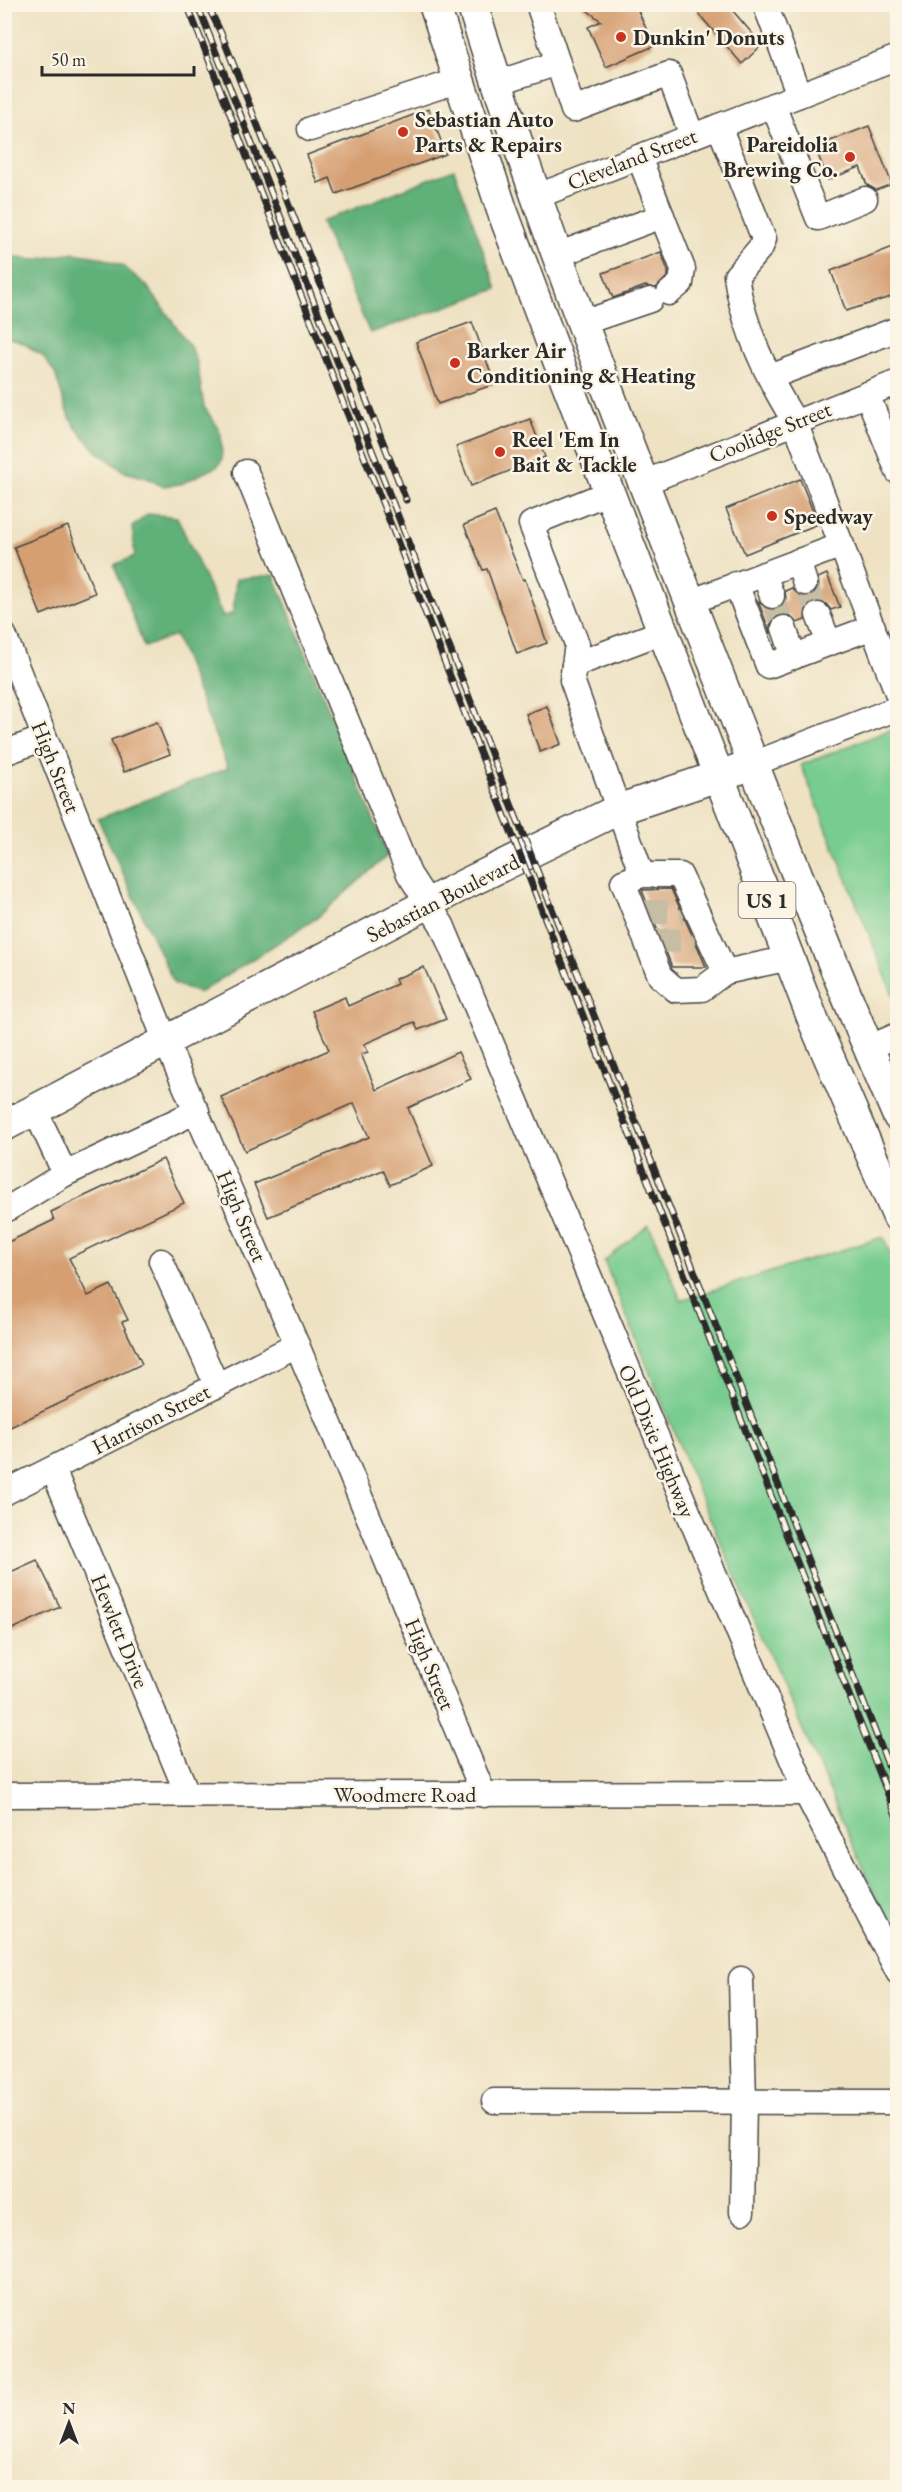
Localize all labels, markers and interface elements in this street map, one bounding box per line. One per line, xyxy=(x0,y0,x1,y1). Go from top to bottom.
place label: Dunkin' Donuts xyxy=(633,23,785,52)
marker: Dunkin' Donuts xyxy=(614,30,628,44)
scale bar xyxy=(42,39,194,77)
text: 50 m xyxy=(51,48,86,71)
place label: Sebastian Auto Parts & Repairs xyxy=(415,105,562,159)
street label: Cleveland Street xyxy=(563,121,701,197)
marker: Sebastian Auto Parts & Repairs xyxy=(396,125,410,139)
place label: Pareidolia Brewing Co. xyxy=(723,130,838,184)
marker: Pareidolia Brewing Co. xyxy=(843,150,857,164)
place label: Barker Air Conditioning & Heating xyxy=(467,336,697,390)
marker: Barker Air Conditioning & Heating xyxy=(448,356,462,370)
street label: Coolidge Street xyxy=(704,394,836,470)
place label: Reel 'Em In Bait & Tackle xyxy=(512,425,637,479)
marker: Reel 'Em In Bait & Tackle xyxy=(493,445,507,459)
place label: Speedway xyxy=(784,502,873,531)
marker: Speedway xyxy=(765,509,779,523)
street label: High Street xyxy=(24,717,88,817)
street label: Sebastian Boulevard xyxy=(361,846,525,949)
road number: US 1 xyxy=(738,882,795,918)
street label: High Street xyxy=(210,1166,274,1266)
street label: Old Dixie Highway xyxy=(612,1360,703,1522)
street label: Harrison Street xyxy=(87,1377,215,1461)
street label: Hewlett Drive xyxy=(84,1570,156,1693)
street label: High Street xyxy=(398,1614,462,1714)
street label: Woodmere Road xyxy=(334,1780,477,1809)
north arrow xyxy=(39,2393,99,2453)
text: N xyxy=(63,2398,76,2419)

